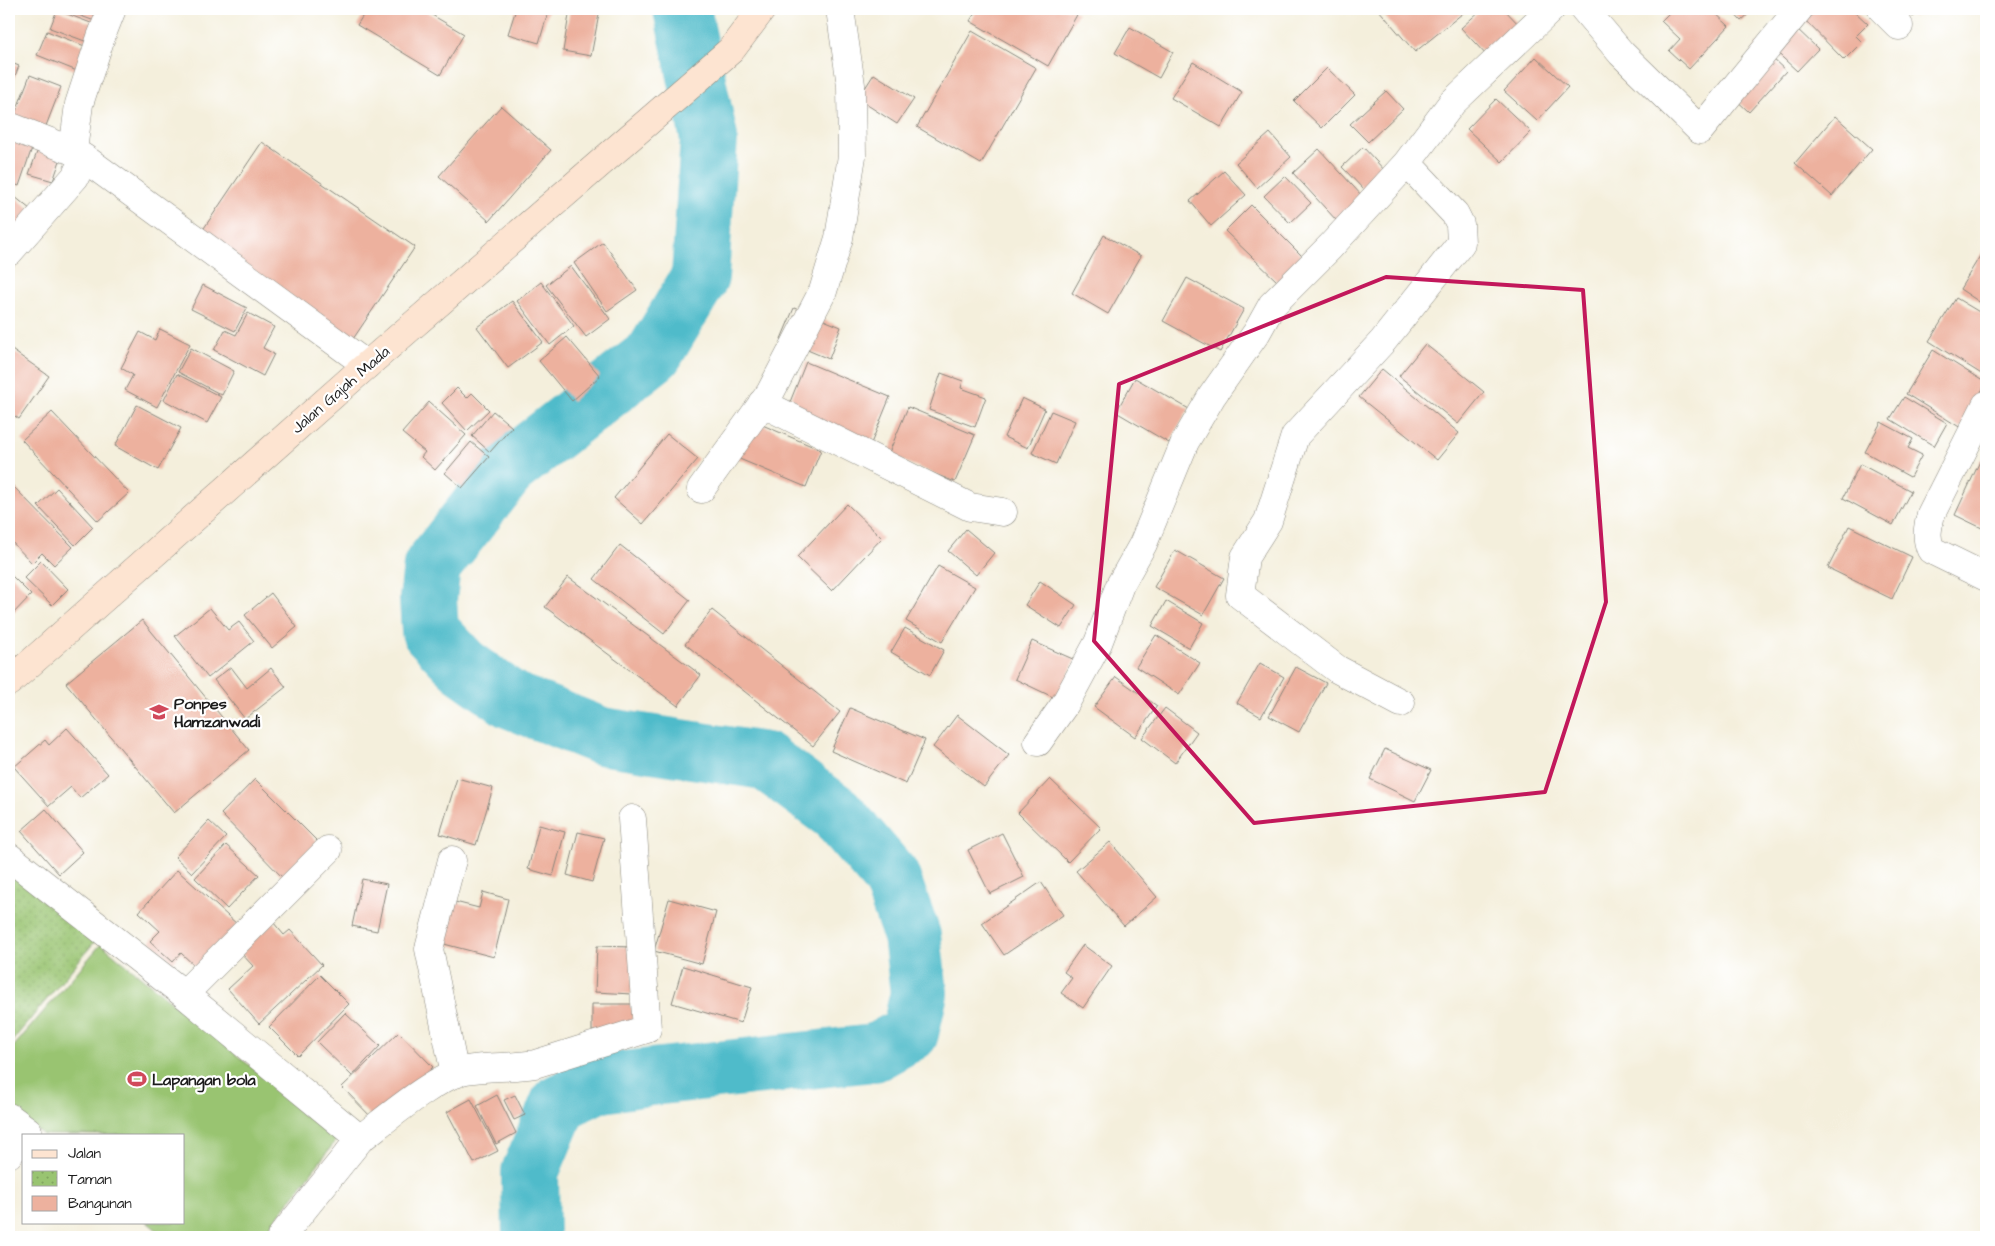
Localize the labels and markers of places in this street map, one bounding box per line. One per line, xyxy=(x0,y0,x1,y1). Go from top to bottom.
place label: Ponpes Hamzanwadi xyxy=(174,693,261,733)
school or university icon: Ponpes Hamzanwadi xyxy=(148,701,170,723)
sports icon: Lapangan bola xyxy=(126,1068,148,1090)
place label: Lapangan bola xyxy=(152,1069,257,1093)

